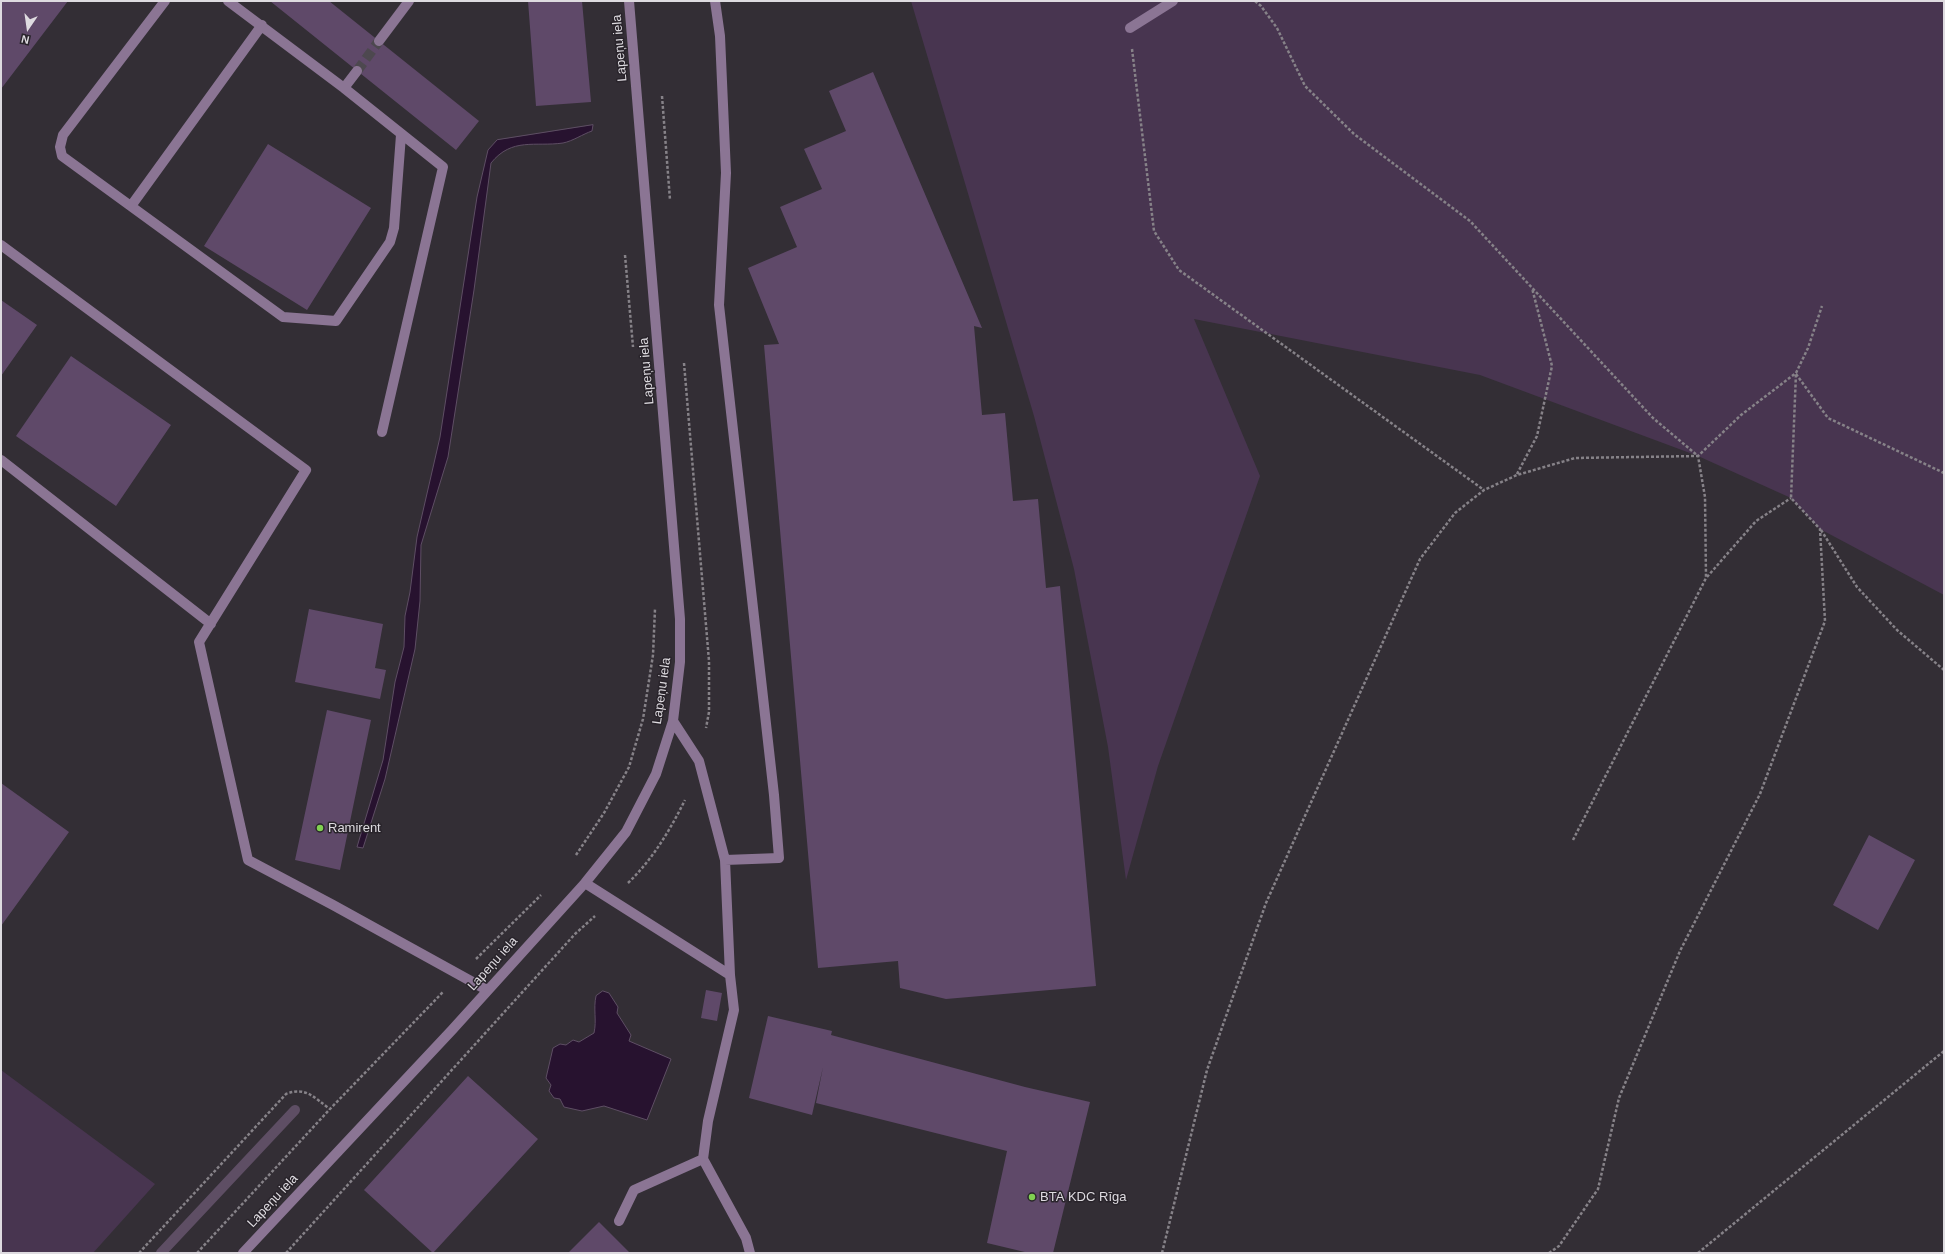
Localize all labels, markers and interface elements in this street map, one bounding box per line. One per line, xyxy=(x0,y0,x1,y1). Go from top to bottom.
north arrow xyxy=(8,8,48,48)
street label: Lapeņu iela xyxy=(609,14,631,82)
text: N xyxy=(20,33,31,46)
street label: Lapeņu iela xyxy=(636,337,658,405)
street label: Lapeņu iela xyxy=(650,657,674,725)
place label: Ramirent xyxy=(328,820,381,836)
marker: Ramirent xyxy=(315,823,325,833)
street label: Lapeņu iela xyxy=(465,934,521,994)
street label: Lapeņu iela xyxy=(244,1171,302,1231)
place label: BTA KDC Rīga xyxy=(1040,1189,1126,1205)
marker: BTA KDC Rīga xyxy=(1027,1192,1037,1202)

